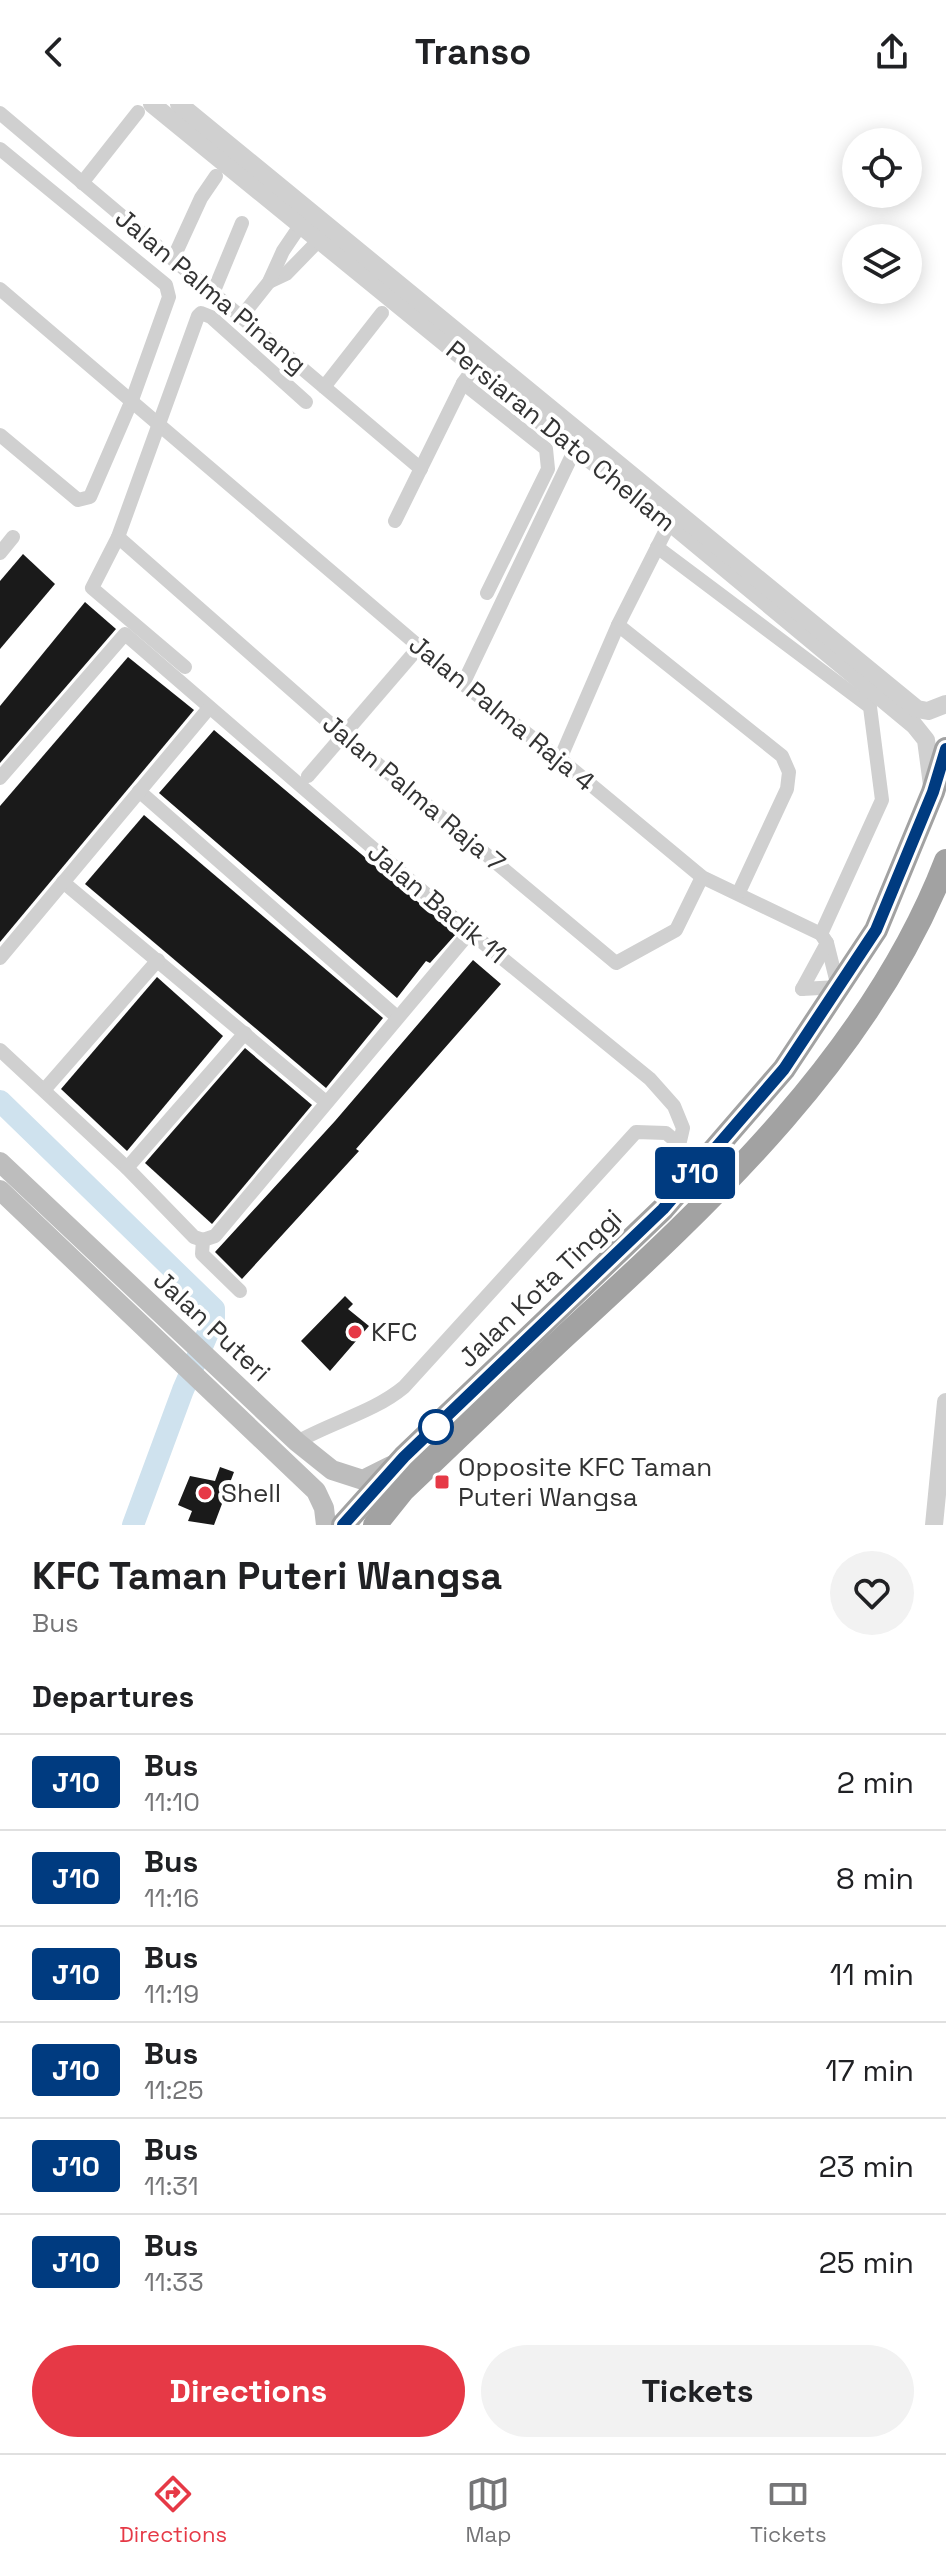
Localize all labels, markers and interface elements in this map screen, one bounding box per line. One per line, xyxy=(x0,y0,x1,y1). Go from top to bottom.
text: Transo xyxy=(415,29,531,75)
icon: back xyxy=(32,30,76,74)
icon: share xyxy=(870,30,914,74)
map controls xyxy=(842,128,922,304)
button: locate xyxy=(842,128,922,208)
street label: Jalan Palma Pinang xyxy=(108,201,314,381)
button: layers xyxy=(842,224,922,304)
street label: Persiaran Dato Chellam xyxy=(439,333,683,539)
street label: Jalan Palma Raja 4 xyxy=(402,627,602,799)
street label: Jalan Palma Raja 7 xyxy=(316,707,512,879)
street label: Jalan Badik 11 xyxy=(361,835,513,971)
line badge: J10 xyxy=(649,1147,741,1199)
text: J10 xyxy=(671,1155,719,1191)
street label: Jalan Kota Tinggi xyxy=(451,1201,629,1375)
street label: Jalan Puteri xyxy=(146,1263,278,1389)
place label: KFC xyxy=(371,1315,417,1349)
marker: KFC xyxy=(346,1323,364,1341)
unlabelled marker xyxy=(419,1410,453,1444)
place label: Opposite KFC Taman Puteri Wangsa xyxy=(458,1450,712,1514)
marker: Opposite KFC Taman Puteri Wangsa xyxy=(433,1473,451,1491)
place label: Shell xyxy=(221,1476,281,1510)
marker: Shell xyxy=(196,1484,214,1502)
button: heart xyxy=(830,1551,914,1635)
text: KFC Taman Puteri Wangsa xyxy=(32,1552,502,1600)
text: Bus xyxy=(32,1606,79,1640)
text: Departures xyxy=(32,1677,194,1716)
text: Bus xyxy=(144,1746,198,1785)
text: 2 min xyxy=(837,1763,914,1802)
text: J10 xyxy=(52,1764,100,1800)
text: 11:10 xyxy=(144,1785,200,1819)
text: Bus xyxy=(144,1842,198,1881)
text: 8 min xyxy=(836,1859,914,1898)
text: J10 xyxy=(52,1860,100,1896)
text: 11:16 xyxy=(144,1881,199,1915)
text: Bus xyxy=(144,1938,198,1977)
text: 11 min xyxy=(830,1955,914,1994)
text: J10 xyxy=(52,1956,100,1992)
text: 11:19 xyxy=(144,1977,199,2011)
text: Bus xyxy=(144,2034,198,2073)
text: 17 min xyxy=(825,2051,914,2090)
text: J10 xyxy=(52,2052,100,2088)
text: 11:25 xyxy=(144,2073,204,2107)
text: Bus xyxy=(144,2130,198,2169)
text: 23 min xyxy=(819,2147,914,2186)
text: J10 xyxy=(52,2148,100,2184)
text: 11:31 xyxy=(144,2169,199,2203)
text: Bus xyxy=(144,2226,198,2265)
text: 25 min xyxy=(819,2243,914,2282)
text: J10 xyxy=(52,2244,100,2280)
text: 11:33 xyxy=(144,2265,204,2299)
button: Directions xyxy=(32,2345,465,2437)
button: Tickets xyxy=(481,2345,914,2437)
tab: Directions xyxy=(119,2472,227,2548)
tab: Map xyxy=(466,2472,511,2548)
tab: Tickets xyxy=(750,2472,827,2548)

